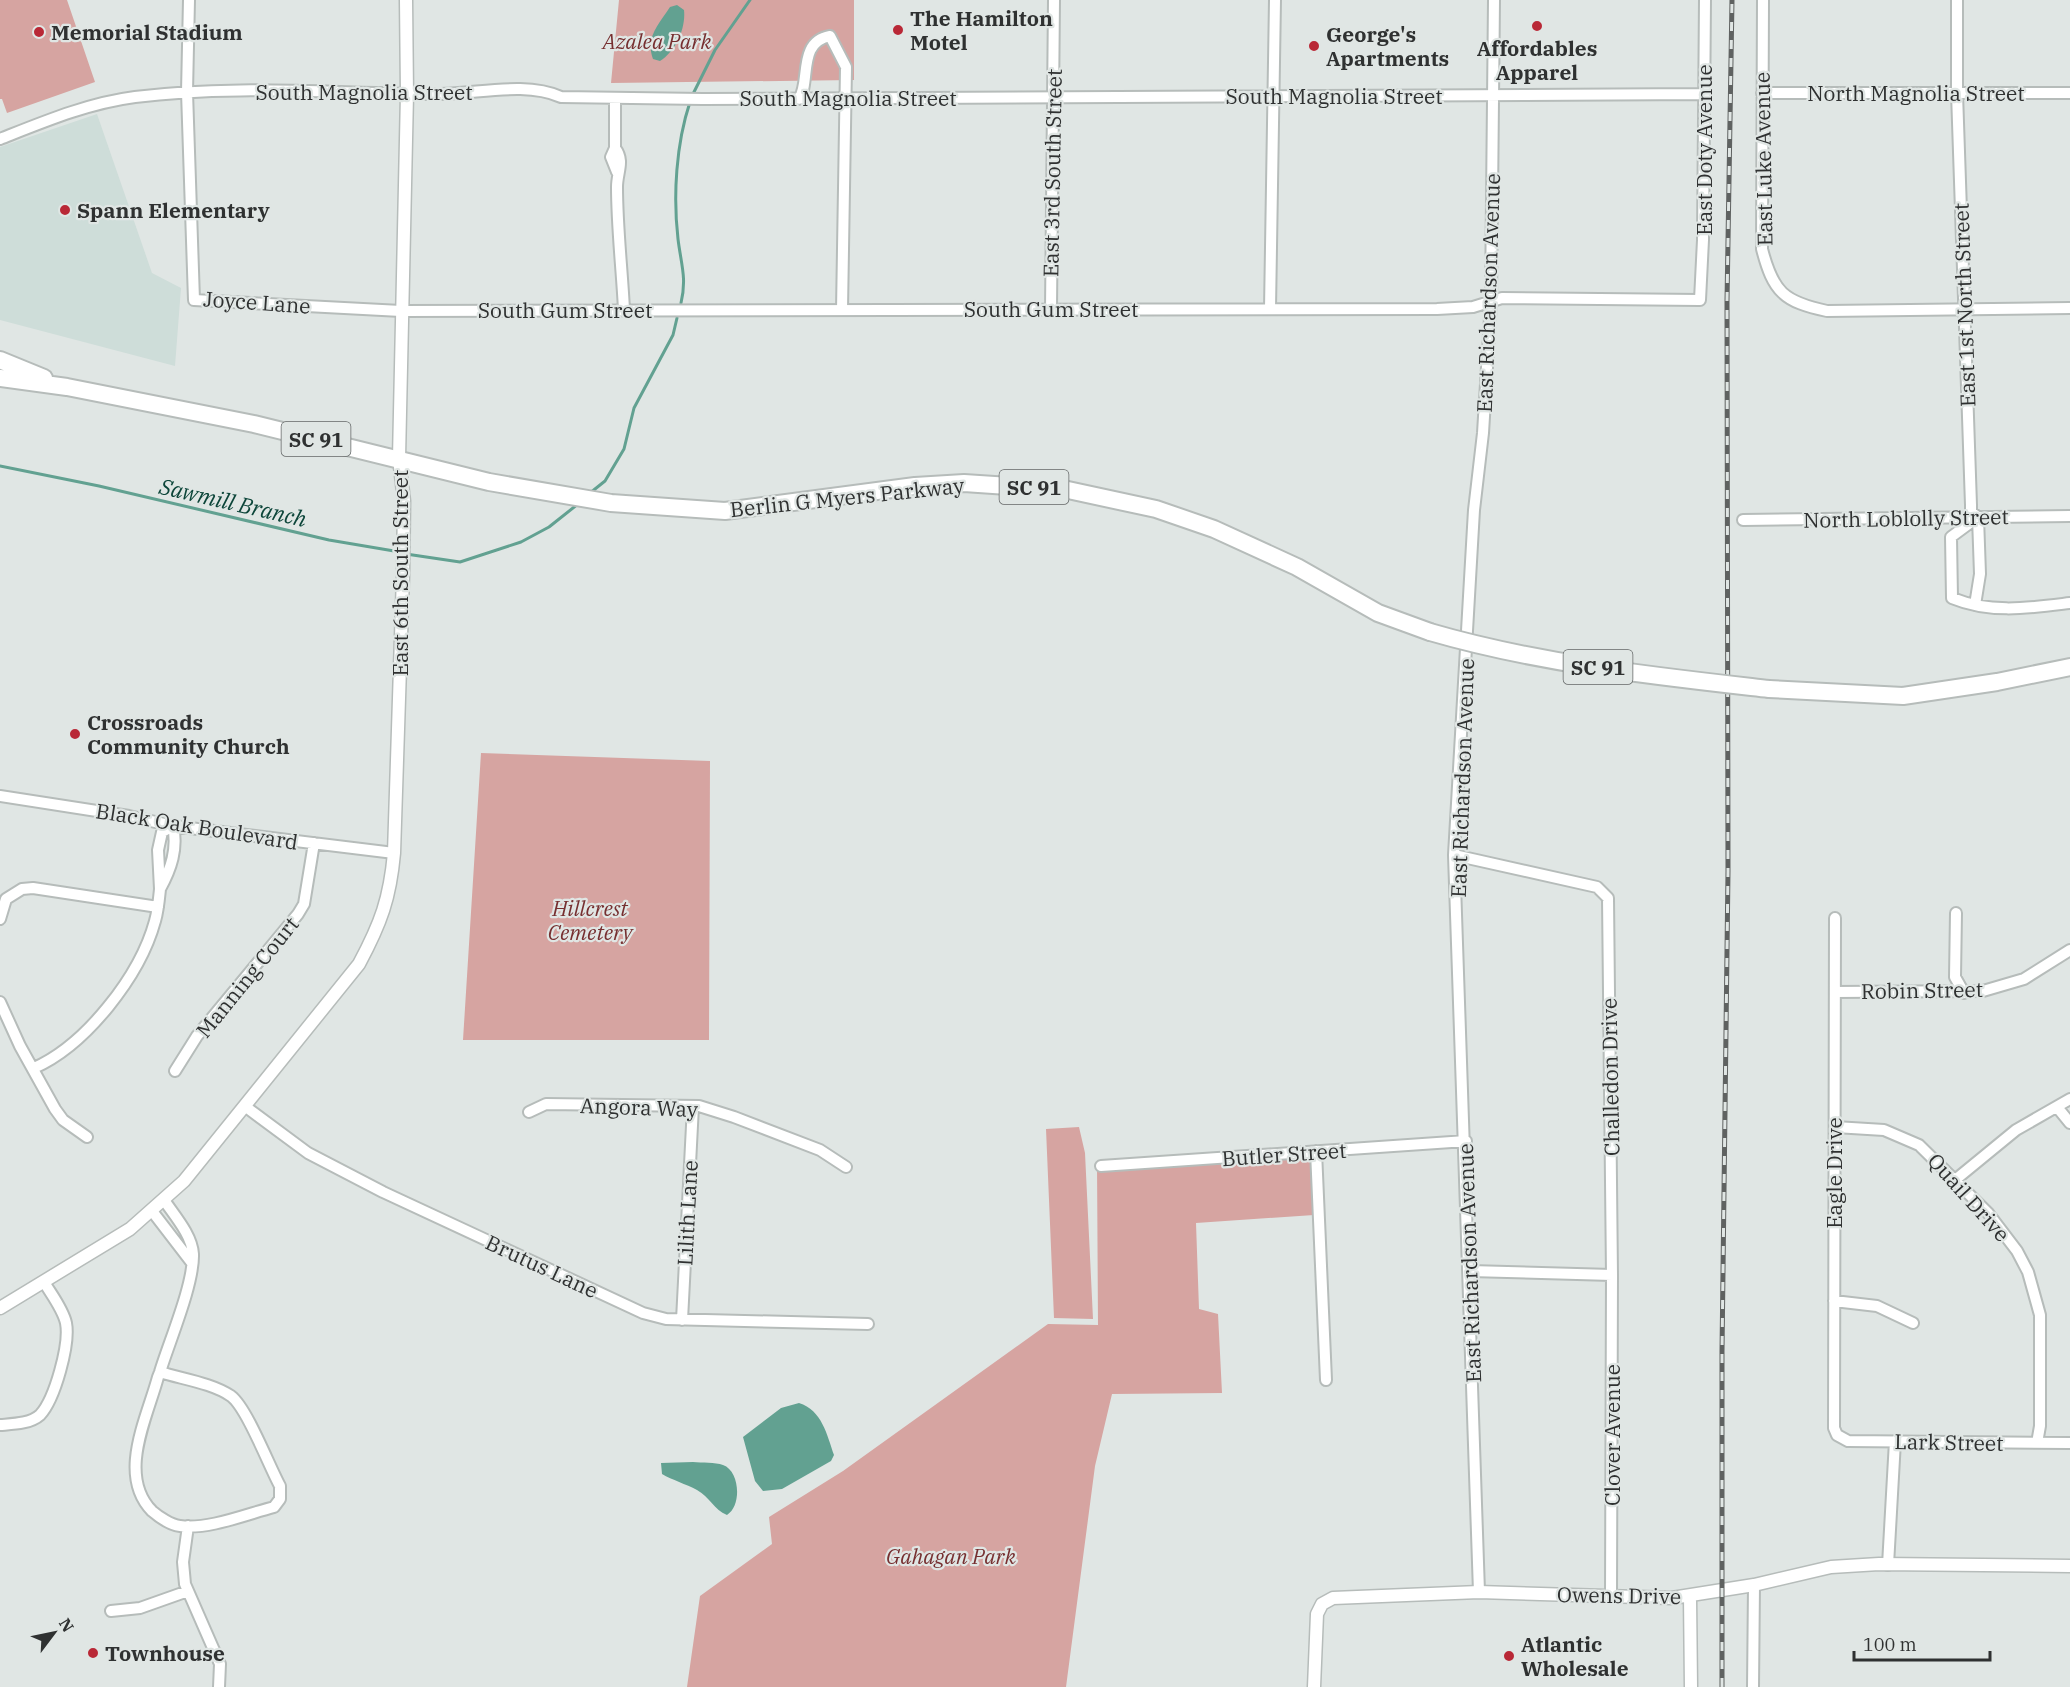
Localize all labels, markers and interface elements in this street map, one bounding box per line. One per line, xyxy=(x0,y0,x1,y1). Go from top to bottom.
place label: The Hamilton Motel xyxy=(910,4,1053,56)
place label: Memorial Stadium xyxy=(51,18,243,46)
marker: Affordables Apparel xyxy=(1530,19,1544,33)
place label: George's Apartments xyxy=(1326,20,1449,72)
marker: The Hamilton Motel xyxy=(891,23,905,37)
marker: Memorial Stadium xyxy=(32,25,46,39)
park label: Azalea Park xyxy=(600,27,712,55)
place label: Affordables Apparel xyxy=(1477,34,1597,86)
marker: George's Apartments xyxy=(1307,39,1321,53)
street label: East Doty Avenue xyxy=(1690,64,1718,236)
street label: East 3rd South Street xyxy=(1036,69,1068,277)
street label: East Luke Avenue xyxy=(1747,72,1779,246)
street label: South Magnolia Street xyxy=(255,78,473,106)
street label: North Magnolia Street xyxy=(1807,79,2025,107)
street label: South Magnolia Street xyxy=(1225,82,1443,110)
street label: South Magnolia Street xyxy=(739,84,957,112)
street label: East Richardson Avenue xyxy=(1470,173,1506,413)
place label: Spann Elementary xyxy=(77,196,270,224)
street label: East 1st North Street xyxy=(1946,202,1982,408)
marker: Spann Elementary xyxy=(58,203,72,217)
street label: Joyce Lane xyxy=(202,284,312,320)
street label: South Gum Street xyxy=(964,295,1138,323)
street label: South Gum Street xyxy=(478,296,652,324)
road number: SC 91 xyxy=(282,422,350,456)
street label: East 6th South Street xyxy=(386,470,414,676)
road number: SC 91 xyxy=(1000,470,1068,504)
water label: Sawmill Branch xyxy=(156,471,309,533)
street label: Berlin G Myers Parkway xyxy=(729,471,966,523)
street label: North Loblolly Street xyxy=(1803,502,2009,534)
road number: SC 91 xyxy=(1564,650,1632,684)
street label: East Richardson Avenue xyxy=(1444,658,1480,898)
place label: Crossroads Community Church xyxy=(87,708,290,760)
marker: Crossroads Community Church xyxy=(68,727,82,741)
street label: Black Oak Boulevard xyxy=(94,796,300,856)
park label: Hillcrest Cemetery xyxy=(548,894,635,946)
street label: Manning Court xyxy=(190,911,304,1043)
street label: Robin Street xyxy=(1861,975,1983,1005)
street label: Challedon Drive xyxy=(1595,998,1625,1156)
street label: Angora Way xyxy=(579,1091,699,1123)
street label: Eagle Drive xyxy=(1820,1117,1848,1229)
street label: Butler Street xyxy=(1221,1136,1347,1172)
street label: East Richardson Avenue xyxy=(1451,1143,1487,1383)
street label: Quail Drive xyxy=(1922,1147,2016,1247)
street label: Lilith Lane xyxy=(670,1159,704,1267)
street label: Brutus Lane xyxy=(481,1228,603,1304)
street label: Clover Avenue xyxy=(1598,1364,1626,1506)
street label: Lark Street xyxy=(1894,1427,2004,1457)
park label: Gahagan Park xyxy=(886,1542,1017,1570)
street label: Owens Drive xyxy=(1557,1580,1681,1610)
north arrow xyxy=(24,1603,84,1663)
text: N xyxy=(55,1614,79,1636)
scale bar xyxy=(1854,1624,1990,1662)
place label: Atlantic Wholesale xyxy=(1521,1630,1629,1682)
text: 100 m xyxy=(1863,1633,1917,1656)
place label: Townhouse xyxy=(105,1639,225,1667)
marker: Townhouse xyxy=(86,1646,100,1660)
marker: Atlantic Wholesale xyxy=(1502,1649,1516,1663)

